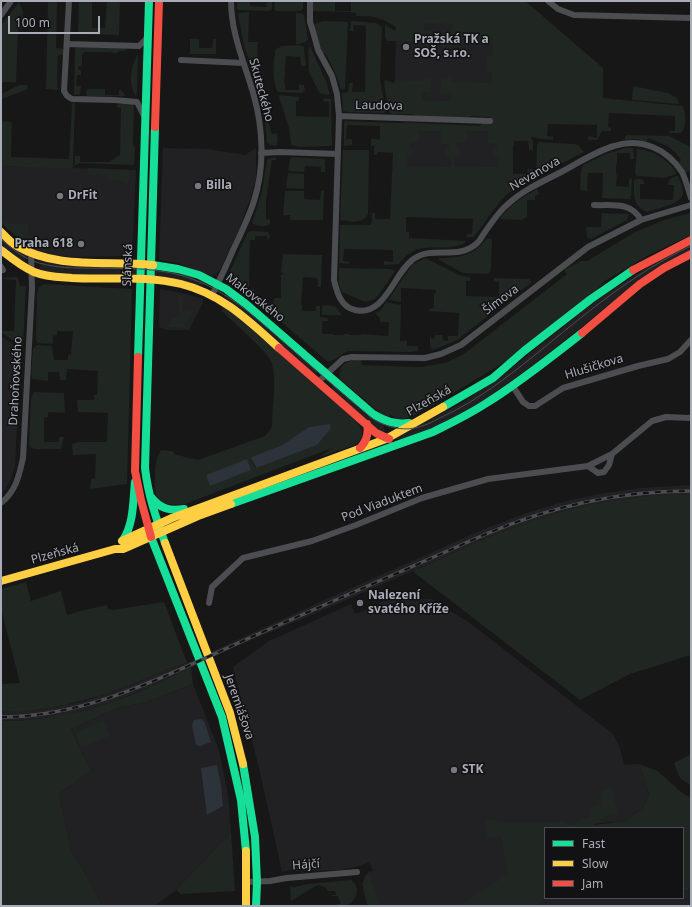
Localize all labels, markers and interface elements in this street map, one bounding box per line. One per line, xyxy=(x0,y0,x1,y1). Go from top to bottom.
scale bar xyxy=(10,8,102,34)
text: 100 m xyxy=(15,14,50,31)
place label: Pražská TK a SOŠ, s.r.o. xyxy=(414,33,489,61)
marker: Pražská TK a SOŠ, s.r.o. xyxy=(401,42,411,52)
street label: Skuteckého xyxy=(246,57,276,123)
street label: Laudova xyxy=(355,98,403,114)
street label: Nevanova xyxy=(507,154,563,194)
place label: Billa xyxy=(206,179,232,193)
marker: Billa xyxy=(193,181,203,191)
place label: DrFit xyxy=(68,189,98,203)
marker: DrFit xyxy=(55,191,65,201)
place label: Praha 618 xyxy=(15,237,73,251)
marker: Praha 618 xyxy=(76,239,86,249)
street label: Slánská xyxy=(120,243,136,287)
street label: Makovského xyxy=(223,271,287,325)
street label: Šímova xyxy=(480,282,522,318)
street label: Drahoňovského xyxy=(6,336,26,426)
street label: Hlušičkova xyxy=(563,351,625,383)
street label: Plzeňská xyxy=(404,383,454,419)
street label: Pod Viaduktem xyxy=(339,481,425,525)
street label: Plzeňská xyxy=(29,541,81,567)
place label: Nalezení svatého Kříže xyxy=(368,589,449,617)
marker: Nalezení svatého Kříže xyxy=(355,598,365,608)
street label: Jeremiášova xyxy=(221,672,257,742)
place label: STK xyxy=(462,763,484,777)
marker: STK xyxy=(449,765,459,775)
legend xyxy=(544,827,684,899)
text: Fast xyxy=(582,835,605,852)
text: Slow xyxy=(582,855,608,872)
street label: Hájčí xyxy=(292,857,320,873)
text: Jam xyxy=(582,875,603,892)

